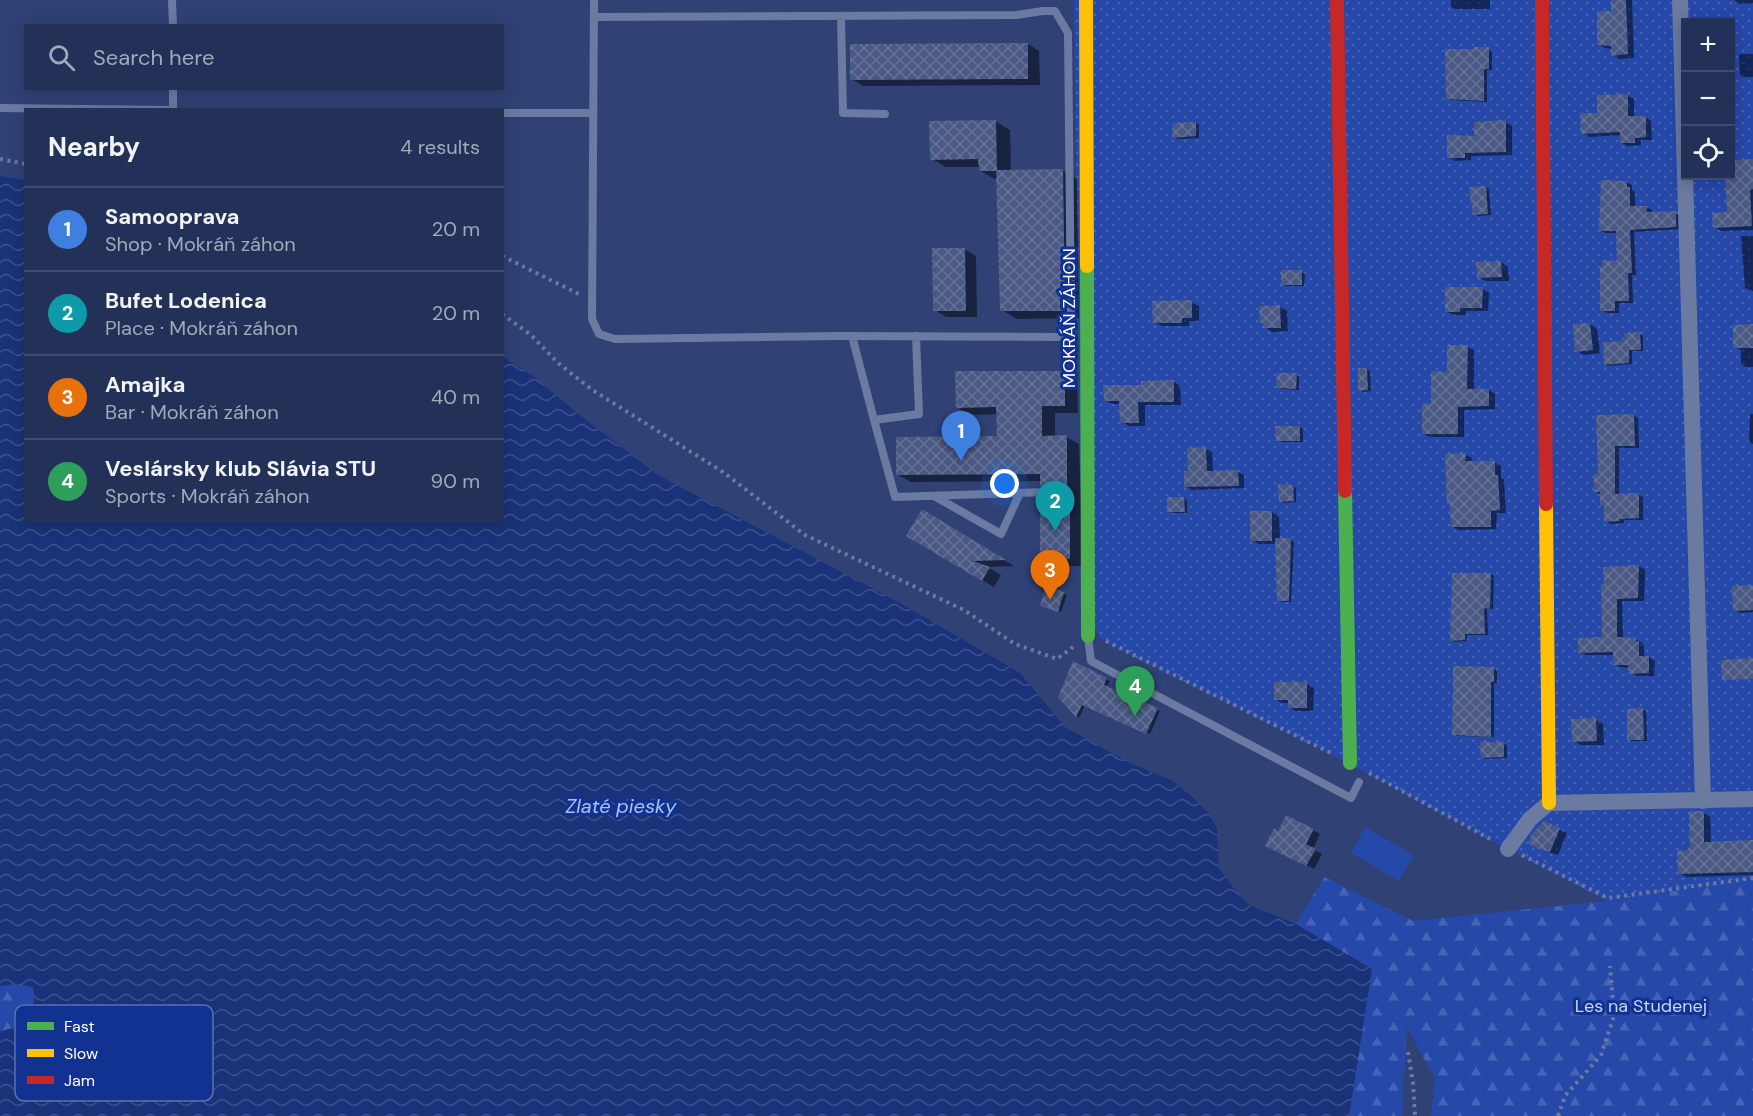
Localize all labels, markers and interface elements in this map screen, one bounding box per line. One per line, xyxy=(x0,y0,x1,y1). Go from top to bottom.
map controls xyxy=(1681,18,1735,180)
button: + xyxy=(1681,18,1735,72)
search box xyxy=(24,24,504,90)
icon: search xyxy=(45,41,78,74)
text: Search here xyxy=(93,43,214,72)
button: − xyxy=(1681,72,1735,126)
button: locate xyxy=(1681,126,1735,180)
text: Nearby xyxy=(48,130,140,164)
text: 4 results xyxy=(400,134,480,160)
text: Samooprava xyxy=(105,202,239,231)
text: 1 xyxy=(64,216,71,242)
text: 20 m xyxy=(432,216,480,242)
text: Shop · Mokráň záhon xyxy=(105,231,296,257)
street label: MOKRÁŇ ZÁHON xyxy=(1057,248,1081,388)
text: Bufet Lodenica xyxy=(105,286,267,315)
text: 2 xyxy=(62,300,73,326)
text: 20 m xyxy=(432,300,480,326)
text: Place · Mokráň záhon xyxy=(105,315,298,341)
text: Amajka xyxy=(105,370,185,399)
text: 3 xyxy=(61,384,74,410)
text: 40 m xyxy=(431,384,480,410)
text: Bar · Mokráň záhon xyxy=(105,399,279,425)
pin: 1 xyxy=(942,412,980,461)
text: Veslársky klub Slávia STU xyxy=(105,454,376,483)
text: 4 xyxy=(61,468,74,494)
text: 90 m xyxy=(431,468,480,494)
your location xyxy=(990,469,1019,498)
pin: 2 xyxy=(1036,482,1074,531)
text: Sports · Mokráň záhon xyxy=(105,483,310,509)
pin: 3 xyxy=(1030,550,1070,600)
pin: 4 xyxy=(1116,666,1154,716)
water label: Zlaté piesky xyxy=(566,793,677,819)
park label: Les na Studenej xyxy=(1575,994,1707,1018)
legend xyxy=(15,1005,213,1101)
text: Fast xyxy=(64,1016,95,1037)
text: Slow xyxy=(64,1043,98,1064)
text: Jam xyxy=(64,1070,95,1091)

